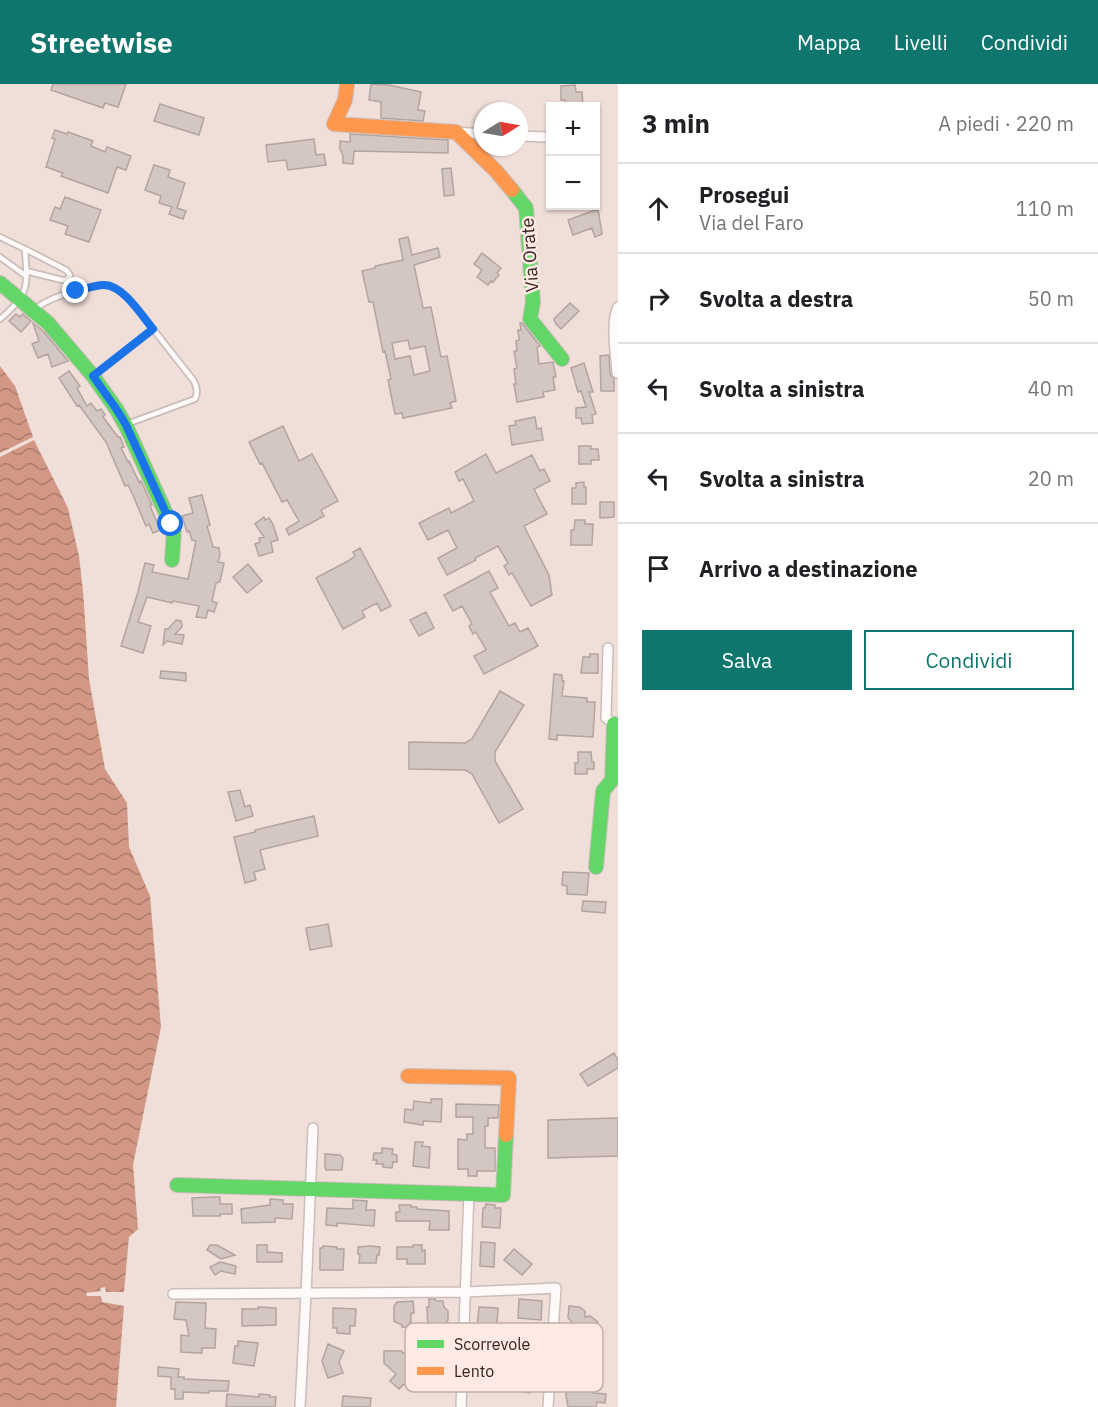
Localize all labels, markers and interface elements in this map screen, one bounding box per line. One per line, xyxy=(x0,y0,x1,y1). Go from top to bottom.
text: Streetwise xyxy=(30,24,173,61)
text: Mappa xyxy=(797,28,861,56)
text: Livelli xyxy=(894,28,948,56)
text: Condividi xyxy=(981,28,1068,56)
north arrow xyxy=(474,102,528,156)
map controls xyxy=(546,102,600,210)
button: + xyxy=(546,102,600,156)
text: 3 min xyxy=(642,106,710,140)
text: A piedi · 220 m xyxy=(938,110,1074,137)
button: − xyxy=(546,156,600,210)
text: Prosegui xyxy=(699,180,789,209)
icon: ahead xyxy=(642,192,675,225)
text: 110 m xyxy=(1016,195,1074,222)
text: Via del Faro xyxy=(699,209,804,236)
street label: Via Orate xyxy=(515,217,544,293)
route end xyxy=(62,277,88,303)
icon: right xyxy=(642,282,675,315)
text: Svolta a destra xyxy=(699,284,853,313)
text: 50 m xyxy=(1028,285,1074,312)
icon: left xyxy=(642,372,675,405)
text: Svolta a sinistra xyxy=(699,374,864,403)
text: 40 m xyxy=(1028,375,1074,402)
icon: left xyxy=(642,462,675,495)
text: Svolta a sinistra xyxy=(699,464,864,493)
text: 20 m xyxy=(1028,465,1074,492)
route start xyxy=(157,510,183,536)
icon: arrive xyxy=(642,552,675,585)
text: Arrivo a destinazione xyxy=(699,554,918,583)
button: Salva xyxy=(642,630,852,690)
button: Condividi xyxy=(864,630,1074,690)
legend xyxy=(405,1323,603,1392)
text: Scorrevole xyxy=(454,1334,531,1354)
text: Lento xyxy=(454,1361,494,1381)

